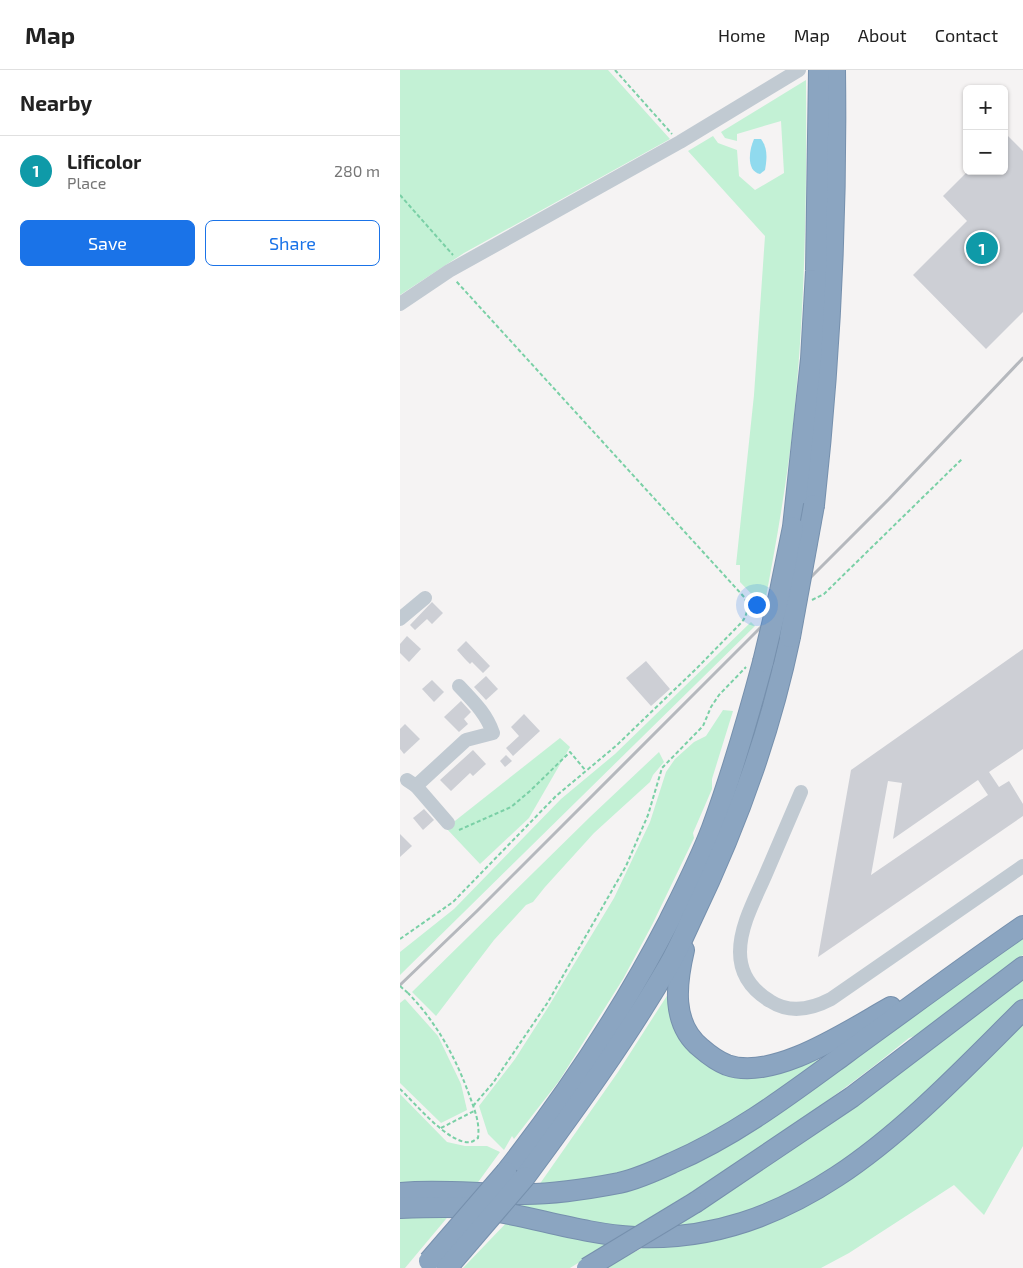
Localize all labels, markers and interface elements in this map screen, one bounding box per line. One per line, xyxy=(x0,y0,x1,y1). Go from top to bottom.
text: Map xyxy=(25,20,75,49)
text: Home xyxy=(718,24,766,46)
text: Map xyxy=(794,24,830,46)
text: About xyxy=(858,24,907,46)
text: Contact xyxy=(935,24,998,46)
map controls xyxy=(963,85,1008,175)
button: + xyxy=(963,85,1008,130)
text: Nearby xyxy=(20,90,92,115)
button: − xyxy=(963,130,1008,175)
text: Lificolor xyxy=(67,150,141,173)
text: 1 xyxy=(33,161,39,180)
text: 280 m xyxy=(334,161,380,180)
text: Place xyxy=(67,173,106,192)
button: Save xyxy=(20,220,195,266)
button: Share xyxy=(205,220,380,266)
pin: 1 xyxy=(966,229,998,267)
your location xyxy=(744,592,770,618)

